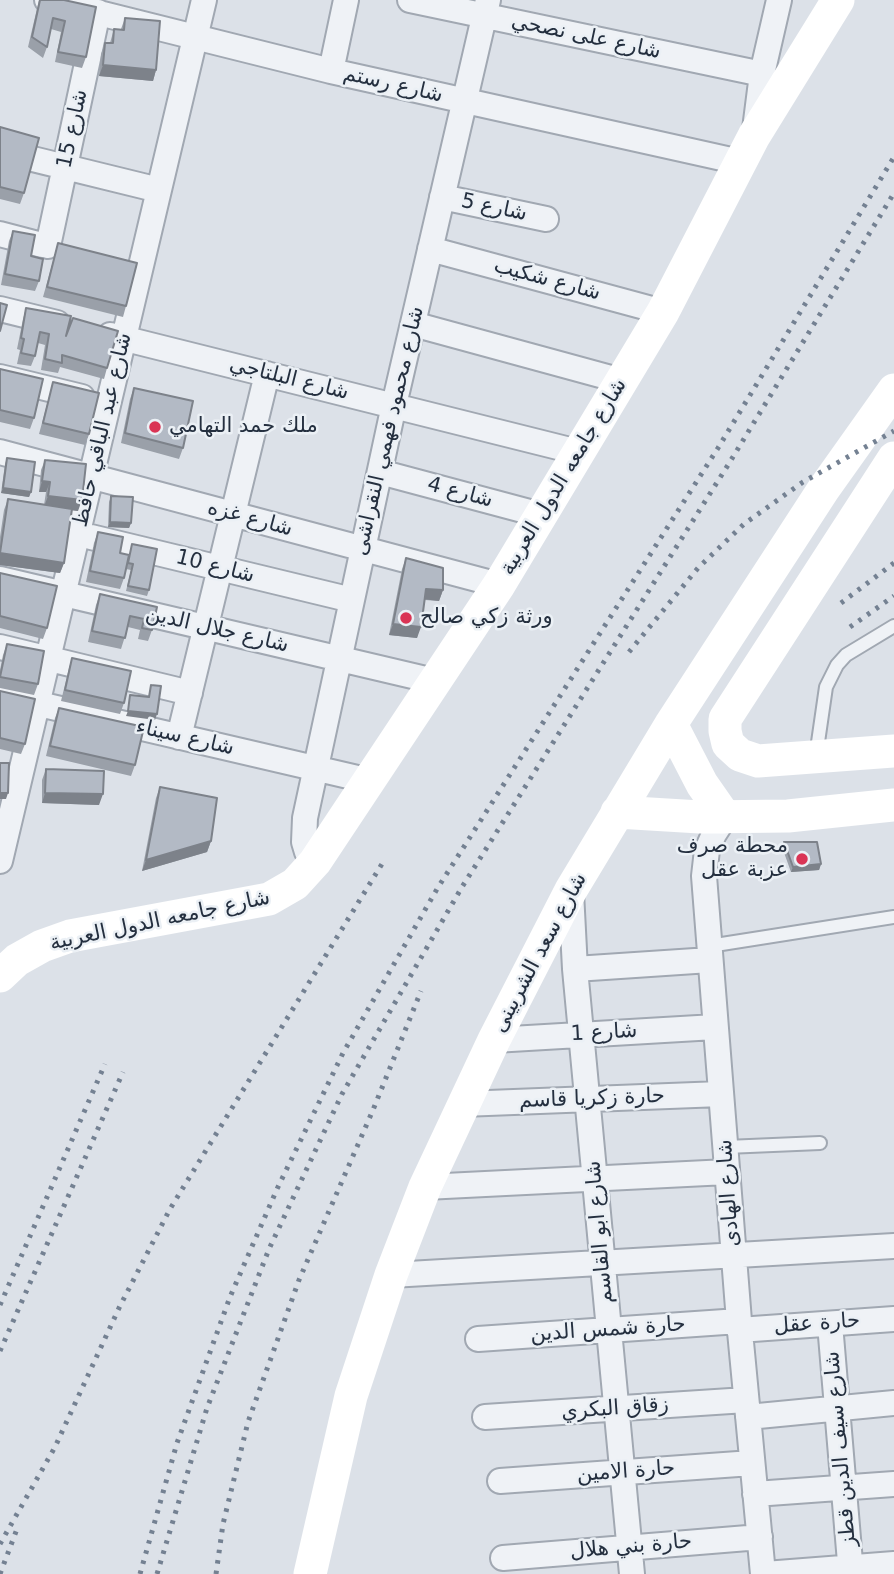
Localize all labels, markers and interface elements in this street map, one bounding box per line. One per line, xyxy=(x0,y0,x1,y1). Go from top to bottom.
street label: شارع على نصحي xyxy=(509,9,663,65)
street label: شارع رستم xyxy=(341,61,445,109)
street label: شارع 15 xyxy=(52,87,94,171)
street label: شارع 5 xyxy=(459,189,529,227)
street label: شارع شكيب xyxy=(491,254,603,306)
street label: شارع محمود فهمي النقراشى xyxy=(348,304,430,558)
street label: شارع عبد الباقي حافظ xyxy=(68,330,138,530)
street label: شارع البلتاجي xyxy=(227,352,351,406)
street label: شارع جامعه الدول العربية xyxy=(495,374,633,580)
place label: ملك حمد التهامي xyxy=(169,414,318,440)
marker: ملك حمد التهامي xyxy=(147,419,163,435)
street label: شارع 4 xyxy=(425,472,495,514)
street label: شارع غزه xyxy=(205,496,295,542)
street label: شارع 10 xyxy=(173,545,257,589)
street label: شارع جلال الدين xyxy=(143,601,291,659)
place label: ورثة زكي صالح xyxy=(420,605,553,631)
marker: ورثة زكي صالح xyxy=(398,610,414,626)
street label: شارع سيناء xyxy=(134,714,236,762)
place label: محطة صرف عزبة عقل xyxy=(677,834,788,884)
marker: محطة صرف عزبة عقل xyxy=(794,851,810,867)
street label: شارع سعد الشربينى xyxy=(487,869,593,1037)
street label: شارع جامعه الدول العربية xyxy=(47,885,273,957)
street label: شارع 1 xyxy=(570,1019,638,1047)
street label: حارة زكريا قاسم xyxy=(519,1084,665,1114)
street label: شارع الهادى xyxy=(713,1139,745,1247)
street label: شارع ابو القاسم xyxy=(581,1159,619,1305)
street label: حارة عقل xyxy=(773,1308,861,1340)
street label: حارة شمس الدين xyxy=(530,1312,686,1348)
street label: شارع سيف الدين قطز xyxy=(820,1350,862,1548)
street label: زقاق البكري xyxy=(560,1393,670,1425)
street label: حارة الامين xyxy=(576,1456,676,1488)
street label: حارة بني هلال xyxy=(569,1529,693,1565)

